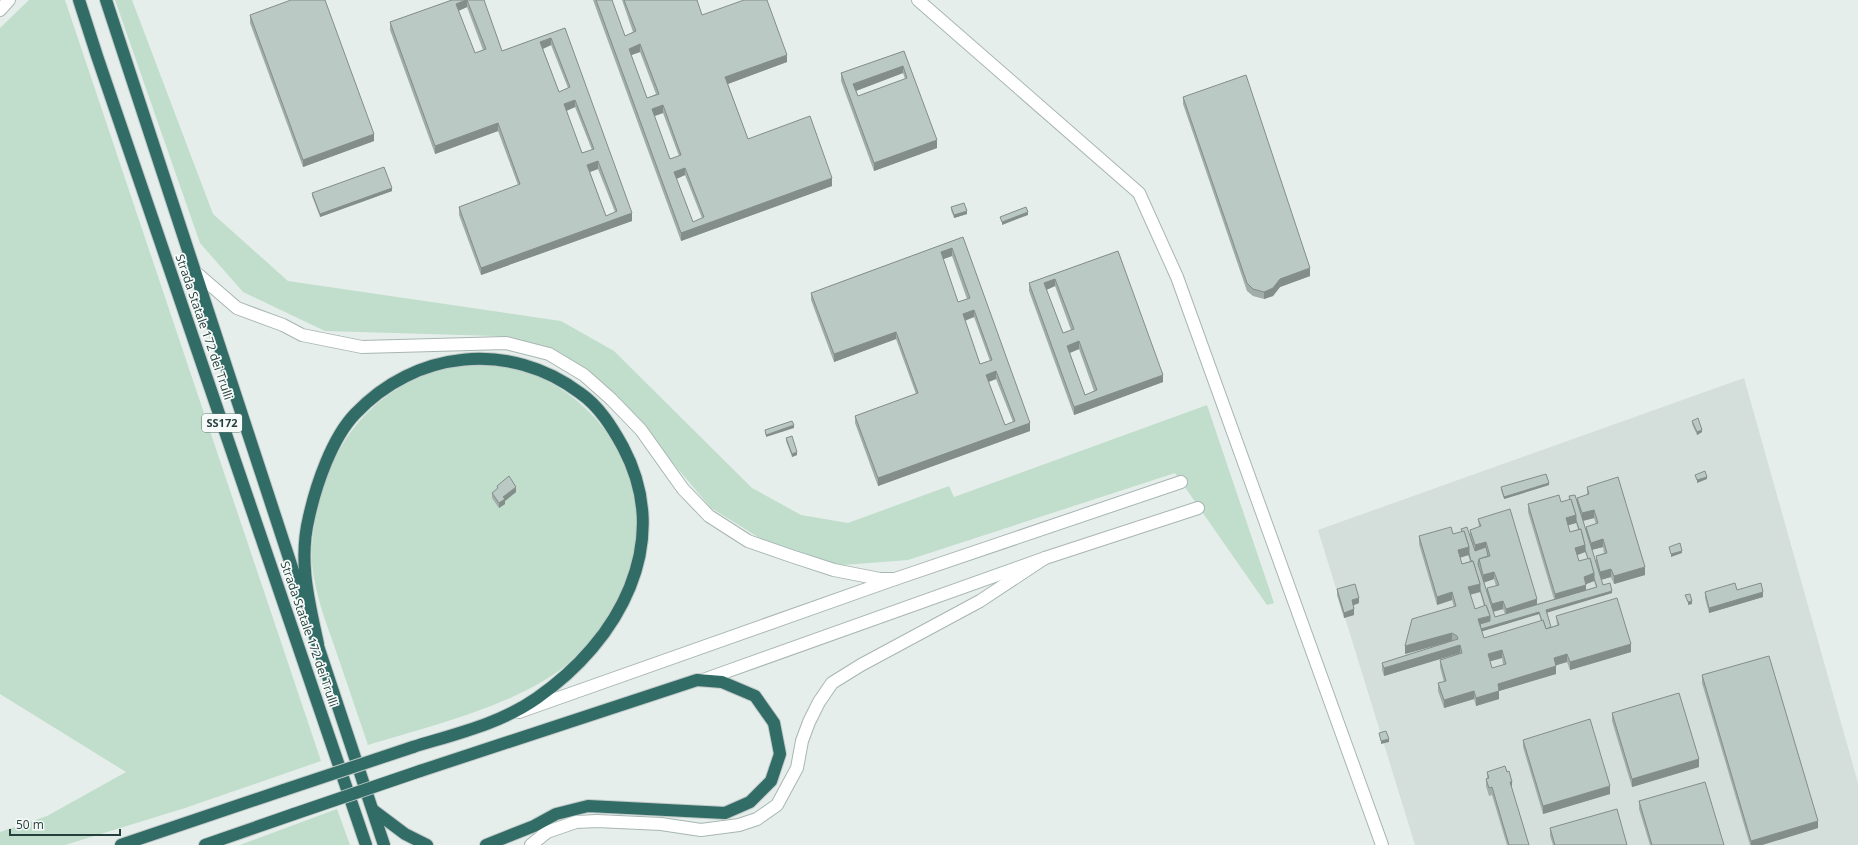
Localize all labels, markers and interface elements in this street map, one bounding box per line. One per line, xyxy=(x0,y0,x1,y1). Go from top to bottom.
street label: Strada Statale 172 dei Trulli xyxy=(172,252,237,402)
road number: SS172 xyxy=(202,414,242,432)
street label: Strada Statale 172 dei Trulli xyxy=(277,559,342,709)
scale bar xyxy=(10,811,120,837)
text: 50 m xyxy=(16,816,44,833)

